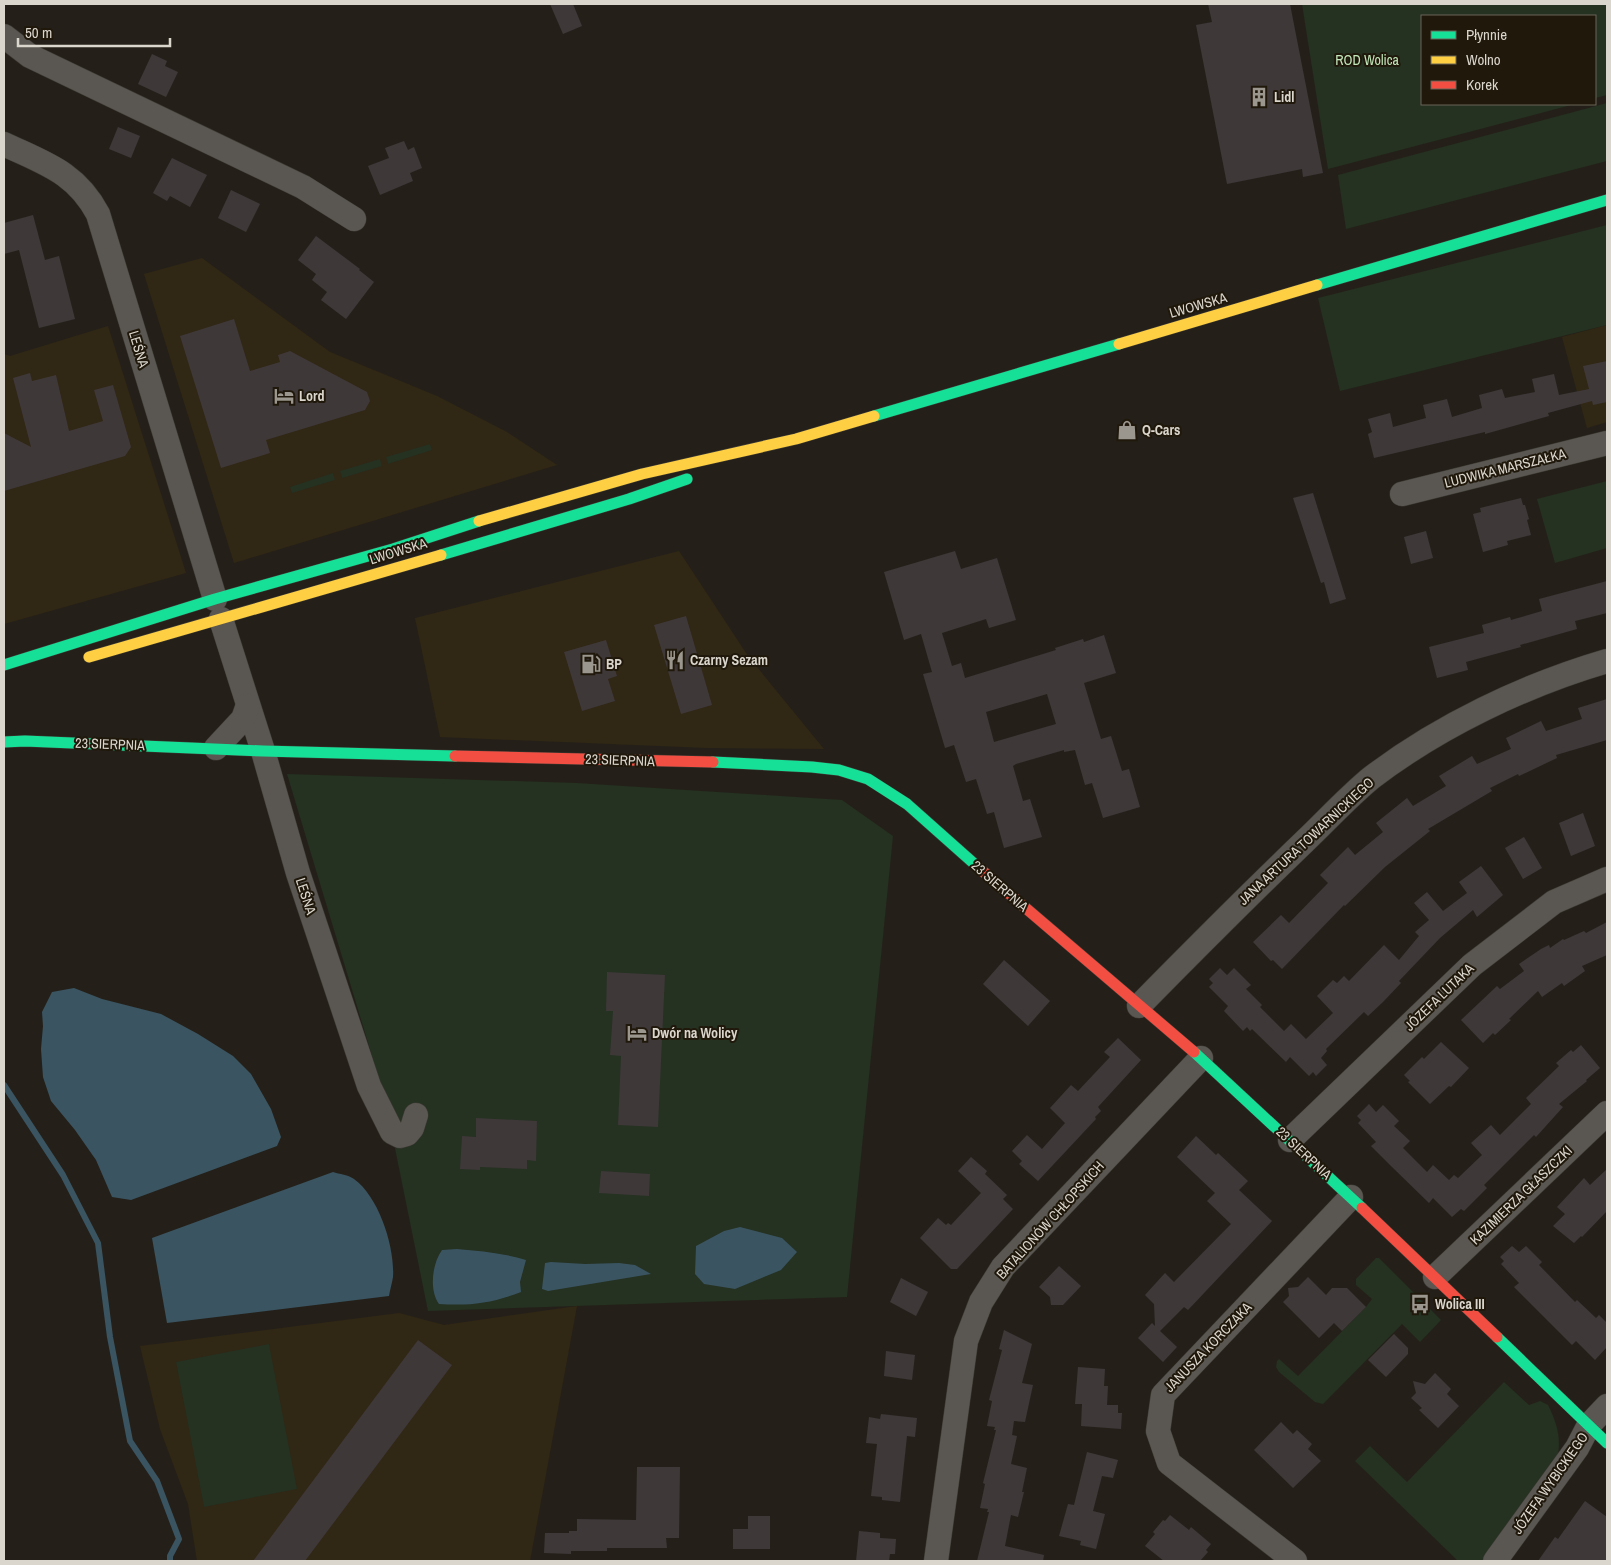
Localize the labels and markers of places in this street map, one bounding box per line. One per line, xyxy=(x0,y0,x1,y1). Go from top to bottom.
building icon: Lidl xyxy=(1248,86,1270,108)
place label: Lidl xyxy=(1274,88,1294,106)
hotel icon: Lord xyxy=(273,385,295,407)
place label: Lord xyxy=(299,387,325,405)
shop icon: Q-Cars xyxy=(1116,419,1138,441)
place label: Q-Cars xyxy=(1142,421,1180,439)
restaurant icon: Czarny Sezam xyxy=(664,649,686,671)
place label: Czarny Sezam xyxy=(690,651,768,669)
fuel station icon: BP xyxy=(580,653,602,675)
place label: BP xyxy=(606,655,622,673)
hotel icon: Dwór na Wolicy xyxy=(626,1022,648,1044)
place label: Dwór na Wolicy xyxy=(652,1024,738,1042)
bus stop icon: Wolica III xyxy=(1409,1293,1431,1315)
place label: Wolica III xyxy=(1435,1295,1485,1313)

